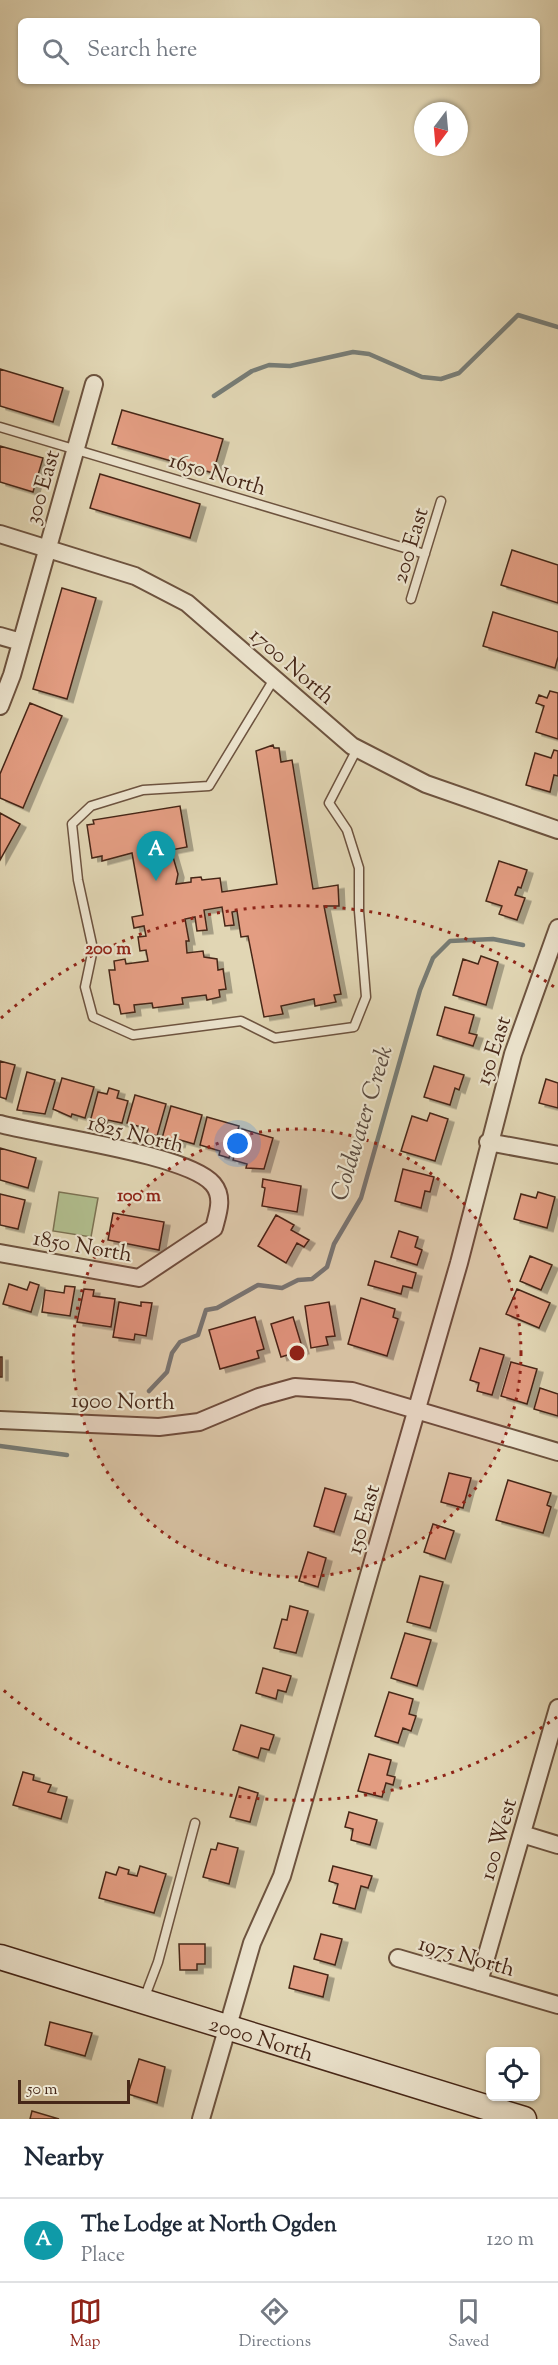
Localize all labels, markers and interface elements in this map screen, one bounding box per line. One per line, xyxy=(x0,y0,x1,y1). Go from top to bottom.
search box xyxy=(18,18,540,84)
icon: search xyxy=(39,35,72,68)
text: Search here xyxy=(87,35,197,67)
north arrow xyxy=(414,102,468,156)
street label: 300 East xyxy=(18,446,70,529)
street label: 1650 North xyxy=(165,446,270,506)
street label: 200 East xyxy=(385,504,439,588)
street label: 1700 North xyxy=(241,621,341,714)
pin: A xyxy=(136,832,176,881)
text: 200 m xyxy=(85,937,131,963)
street label: 150 East xyxy=(469,1012,521,1090)
water label: Coldwater Creek xyxy=(323,1042,403,1205)
street label: 1825 North xyxy=(83,1108,187,1163)
your location xyxy=(223,1129,252,1158)
text: 100 m xyxy=(117,1184,161,1210)
street label: 1850 North xyxy=(30,1223,135,1272)
centre of rings xyxy=(287,1343,307,1363)
street label: 1900 North xyxy=(71,1386,175,1420)
street label: 150 East xyxy=(340,1481,390,1558)
street label: 100 West xyxy=(473,1795,527,1885)
street label: 1975 North xyxy=(414,1929,518,1987)
street label: 2000 North xyxy=(205,2010,317,2072)
map controls xyxy=(486,2047,540,2101)
button: locate xyxy=(486,2047,540,2101)
scale bar xyxy=(18,2077,130,2104)
text: 50 m xyxy=(27,2079,58,2102)
text: Nearby xyxy=(24,2140,104,2177)
text: The Lodge at North Ogden xyxy=(81,2210,337,2242)
text: A xyxy=(35,2226,52,2255)
text: 120 m xyxy=(486,2226,534,2255)
text: Place xyxy=(81,2242,125,2271)
tab: Map xyxy=(69,2295,102,2354)
tab: Directions xyxy=(239,2295,311,2354)
tab: Saved xyxy=(448,2295,489,2354)

